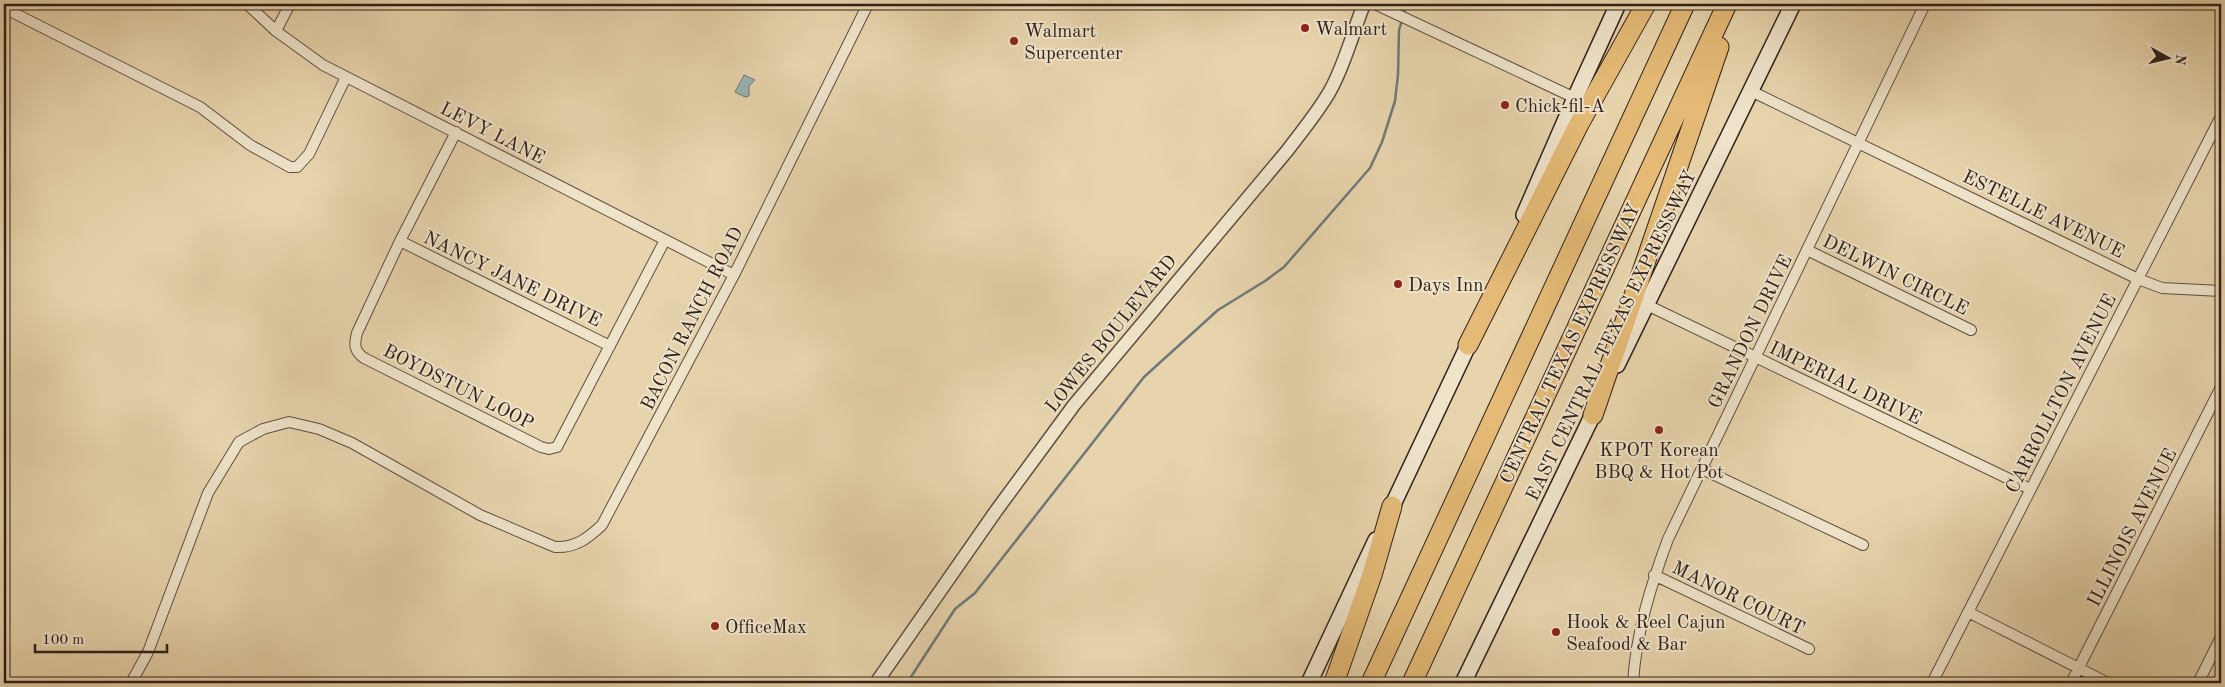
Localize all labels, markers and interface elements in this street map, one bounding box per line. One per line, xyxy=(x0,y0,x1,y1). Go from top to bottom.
place label: Walmart xyxy=(1315,21,1387,40)
marker: Walmart xyxy=(1299,22,1311,34)
place label: Walmart Supercenter xyxy=(1024,23,1123,64)
north arrow xyxy=(2142,32,2192,82)
marker: Walmart Supercenter xyxy=(1008,35,1020,47)
text: N xyxy=(2172,53,2188,66)
place label: Chick-fil-A xyxy=(1515,98,1606,117)
marker: Chick-fil-A xyxy=(1499,99,1511,111)
street label: LEVY LANE xyxy=(436,100,547,169)
street label: EAST CENTRAL TEXAS EXPRESSWAY xyxy=(1520,166,1700,504)
street label: ESTELLE AVENUE xyxy=(1959,168,2127,263)
street label: CENTRAL TEXAS EXPRESSWAY xyxy=(1494,199,1644,487)
street label: BACON RANCH ROAD xyxy=(639,224,748,414)
street label: NANCY JANE DRIVE xyxy=(420,229,604,332)
street label: DELWIN CIRCLE xyxy=(1819,233,1971,320)
street label: LOWES BOULEVARD xyxy=(1043,252,1181,417)
street label: GRANDON DRIVE xyxy=(1706,252,1797,412)
place label: Days Inn xyxy=(1408,277,1484,296)
marker: Days Inn xyxy=(1392,278,1404,290)
street label: CARROLLTON AVENUE xyxy=(2004,291,2121,497)
street label: IMPERIAL DRIVE xyxy=(1766,339,1924,429)
street label: BOYDSTUN LOOP xyxy=(380,342,536,434)
marker: KPOT Korean BBQ & Hot Pot xyxy=(1653,424,1665,436)
place label: KPOT Korean BBQ & Hot Pot xyxy=(1594,442,1724,483)
street label: ILLINOIS AVENUE xyxy=(2085,446,2181,610)
street label: MANOR COURT xyxy=(1669,559,1807,640)
place label: Hook & Reel Cajun Seafood & Bar xyxy=(1566,614,1725,655)
place label: OfficeMax xyxy=(725,619,807,638)
marker: OfficeMax xyxy=(709,620,721,632)
scale bar xyxy=(35,622,168,654)
marker: Hook & Reel Cajun Seafood & Bar xyxy=(1550,626,1562,638)
text: 100 m xyxy=(42,633,84,648)

